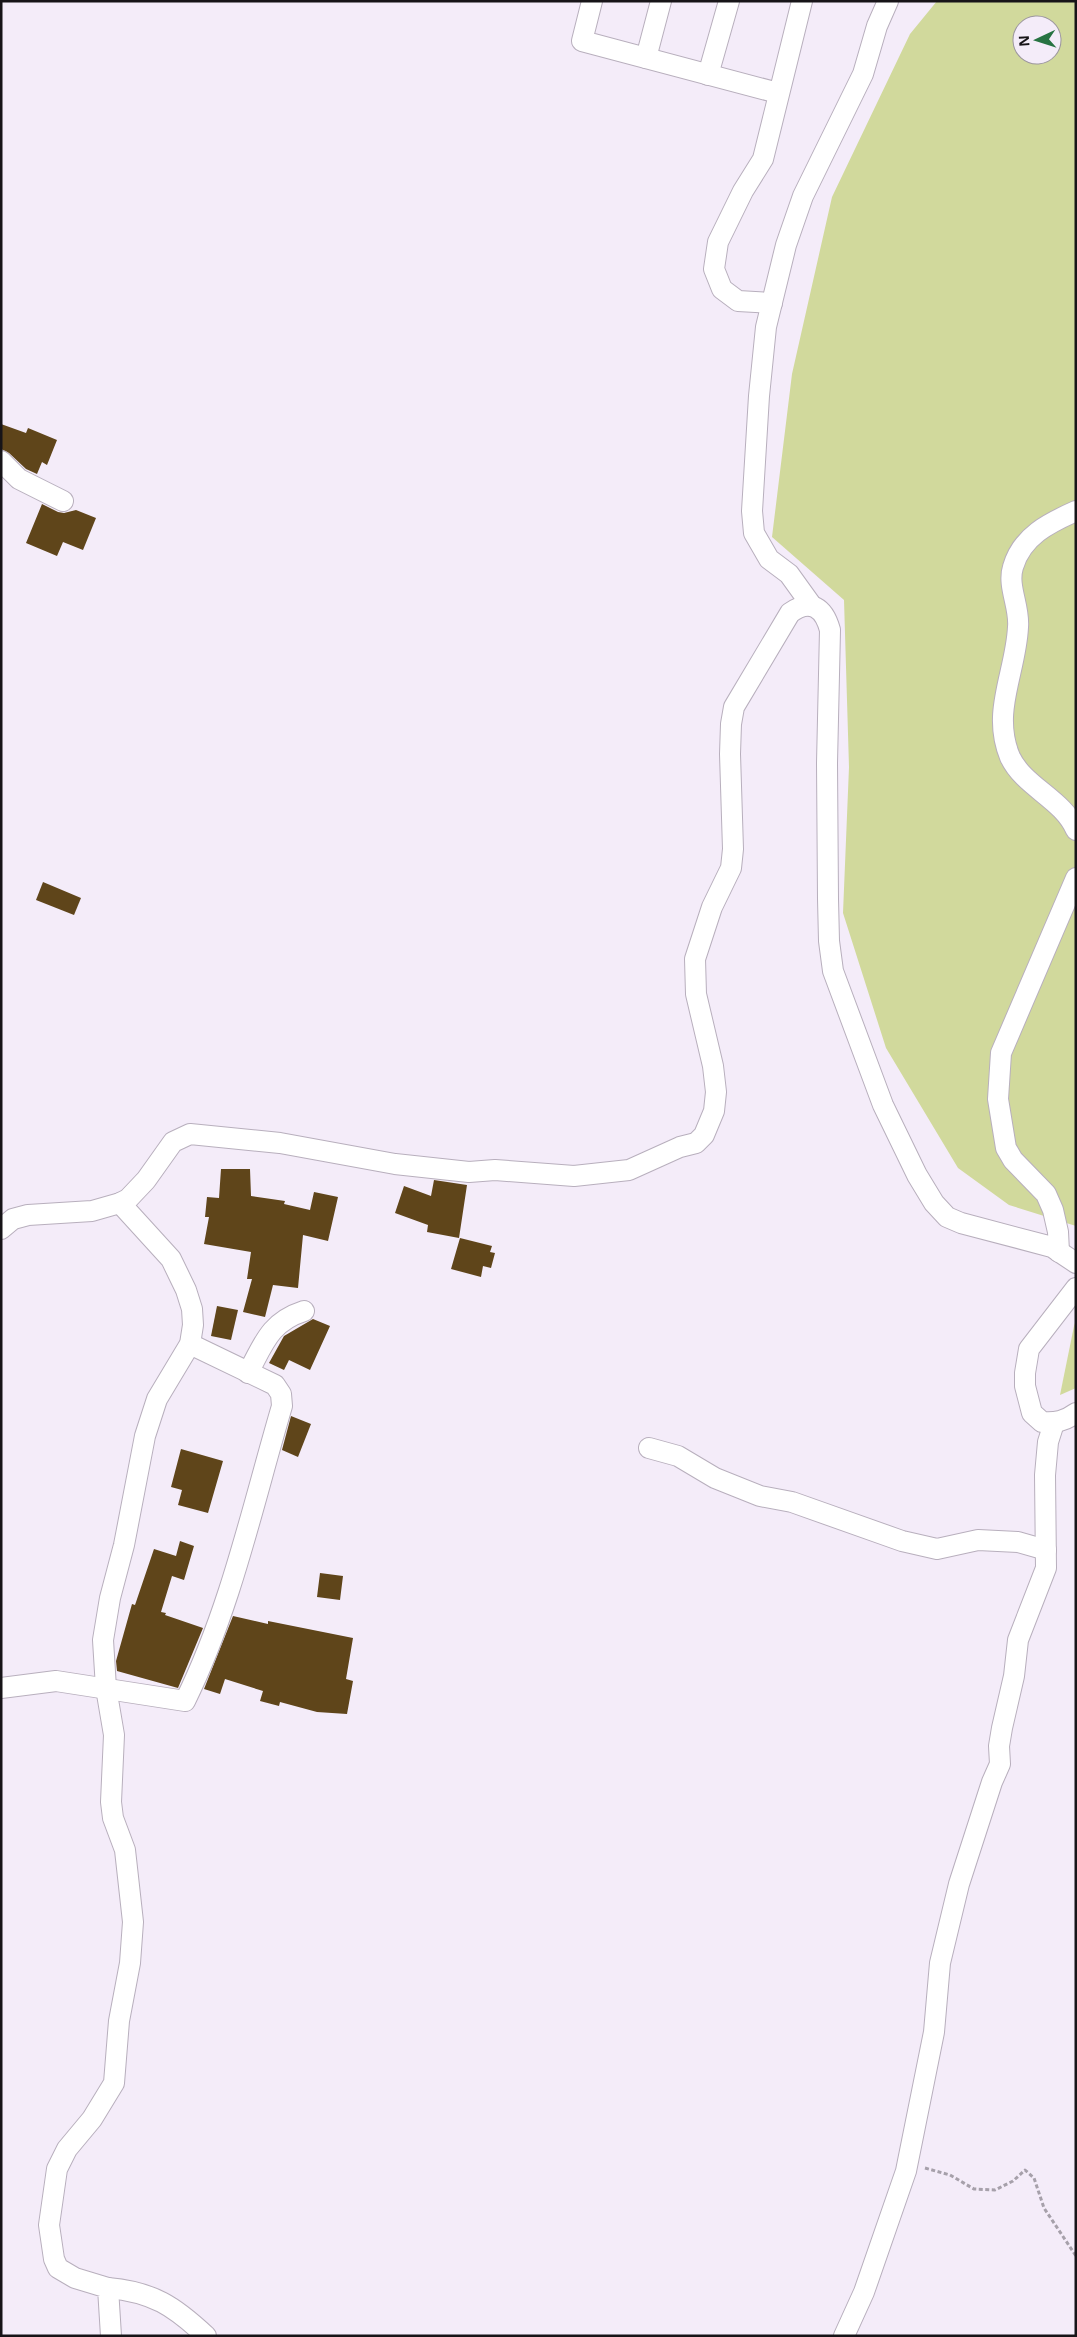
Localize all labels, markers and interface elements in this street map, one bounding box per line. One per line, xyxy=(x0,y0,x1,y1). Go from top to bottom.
north arrow xyxy=(1012,15,1062,65)
text: N xyxy=(1014,35,1033,47)

